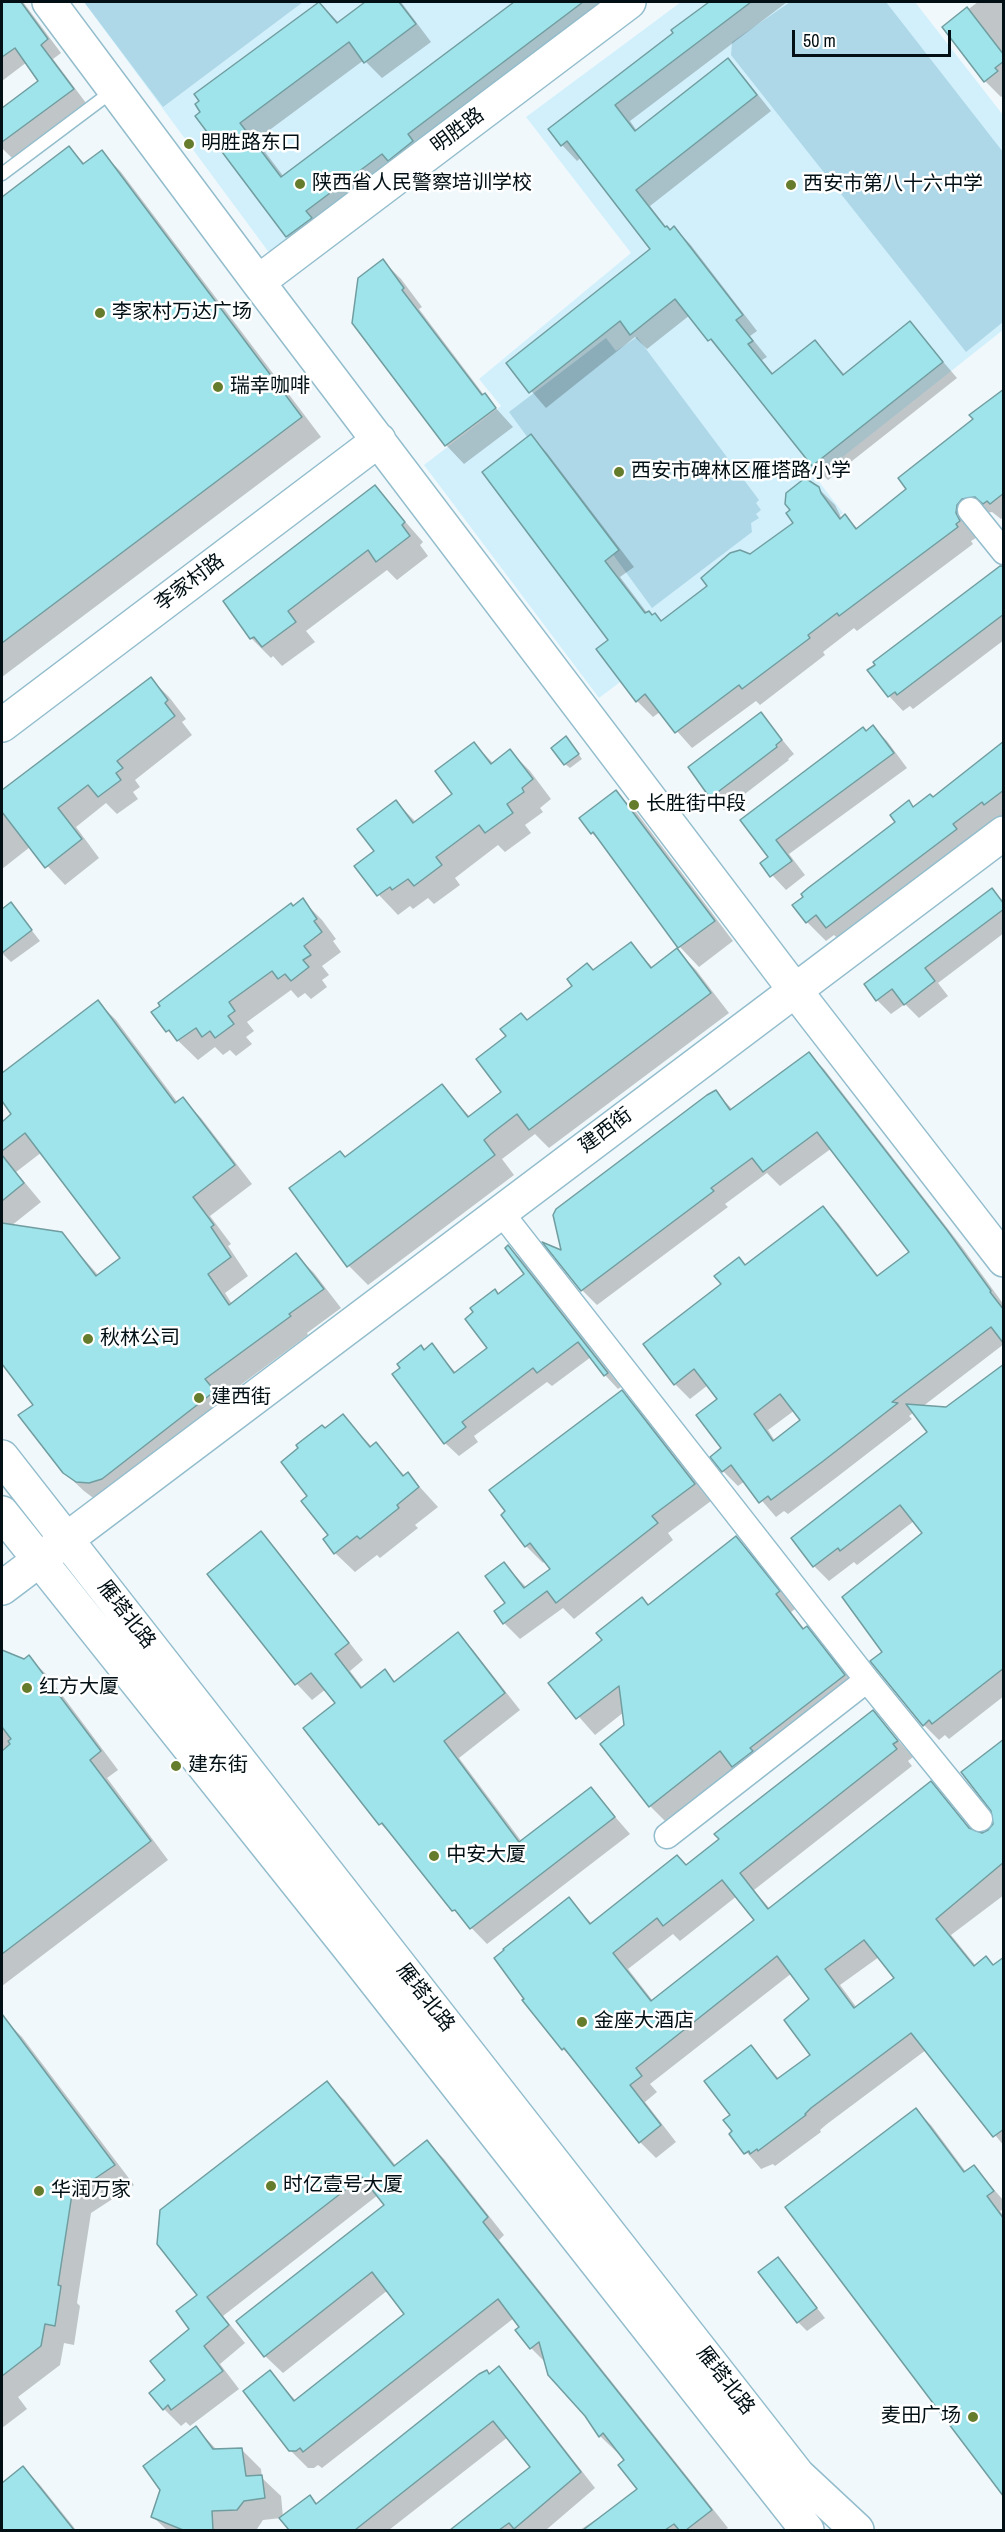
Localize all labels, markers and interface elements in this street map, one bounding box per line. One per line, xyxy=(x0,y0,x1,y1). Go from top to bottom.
scale bar xyxy=(795,18,954,56)
text: 50 m xyxy=(803,28,836,53)
street label: 明胜路 xyxy=(427,103,489,159)
place label: 明胜路东口 xyxy=(201,132,301,156)
marker: 明胜路东口 xyxy=(182,137,196,151)
place label: 陕西省人民警察培训学校 xyxy=(312,172,532,196)
place label: 西安市第八十六中学 xyxy=(803,173,983,197)
marker: 陕西省人民警察培训学校 xyxy=(293,177,307,191)
marker: 西安市第八十六中学 xyxy=(784,178,798,192)
place label: 李家村万达广场 xyxy=(112,301,252,325)
marker: 李家村万达广场 xyxy=(93,306,107,320)
place label: 瑞幸咖啡 xyxy=(230,375,310,399)
marker: 瑞幸咖啡 xyxy=(211,380,225,394)
place label: 西安市碑林区雁塔路小学 xyxy=(631,460,851,484)
marker: 西安市碑林区雁塔路小学 xyxy=(612,465,626,479)
street label: 李家村路 xyxy=(151,549,229,617)
place label: 长胜街中段 xyxy=(646,793,746,817)
marker: 长胜街中段 xyxy=(627,798,641,812)
street label: 建西街 xyxy=(575,1103,637,1159)
place label: 秋林公司 xyxy=(100,1327,180,1351)
marker: 秋林公司 xyxy=(81,1332,95,1346)
place label: 建西街 xyxy=(211,1386,271,1410)
marker: 建西街 xyxy=(192,1391,206,1405)
street label: 雁塔北路 xyxy=(92,1576,160,1654)
place label: 红方大厦 xyxy=(39,1676,119,1700)
marker: 红方大厦 xyxy=(20,1681,34,1695)
place label: 建东街 xyxy=(188,1754,248,1778)
marker: 建东街 xyxy=(169,1759,183,1773)
place label: 中安大厦 xyxy=(446,1844,526,1868)
marker: 中安大厦 xyxy=(427,1849,441,1863)
street label: 雁塔北路 xyxy=(391,1959,459,2037)
place label: 金座大酒店 xyxy=(594,2010,694,2034)
marker: 金座大酒店 xyxy=(575,2015,589,2029)
place label: 时亿壹号大厦 xyxy=(283,2174,403,2198)
place label: 华润万家 xyxy=(51,2179,131,2203)
marker: 时亿壹号大厦 xyxy=(264,2179,278,2193)
marker: 华润万家 xyxy=(32,2184,46,2198)
street label: 雁塔北路 xyxy=(691,2342,759,2420)
place label: 麦田广场 xyxy=(881,2405,961,2429)
marker: 麦田广场 xyxy=(966,2410,980,2424)

